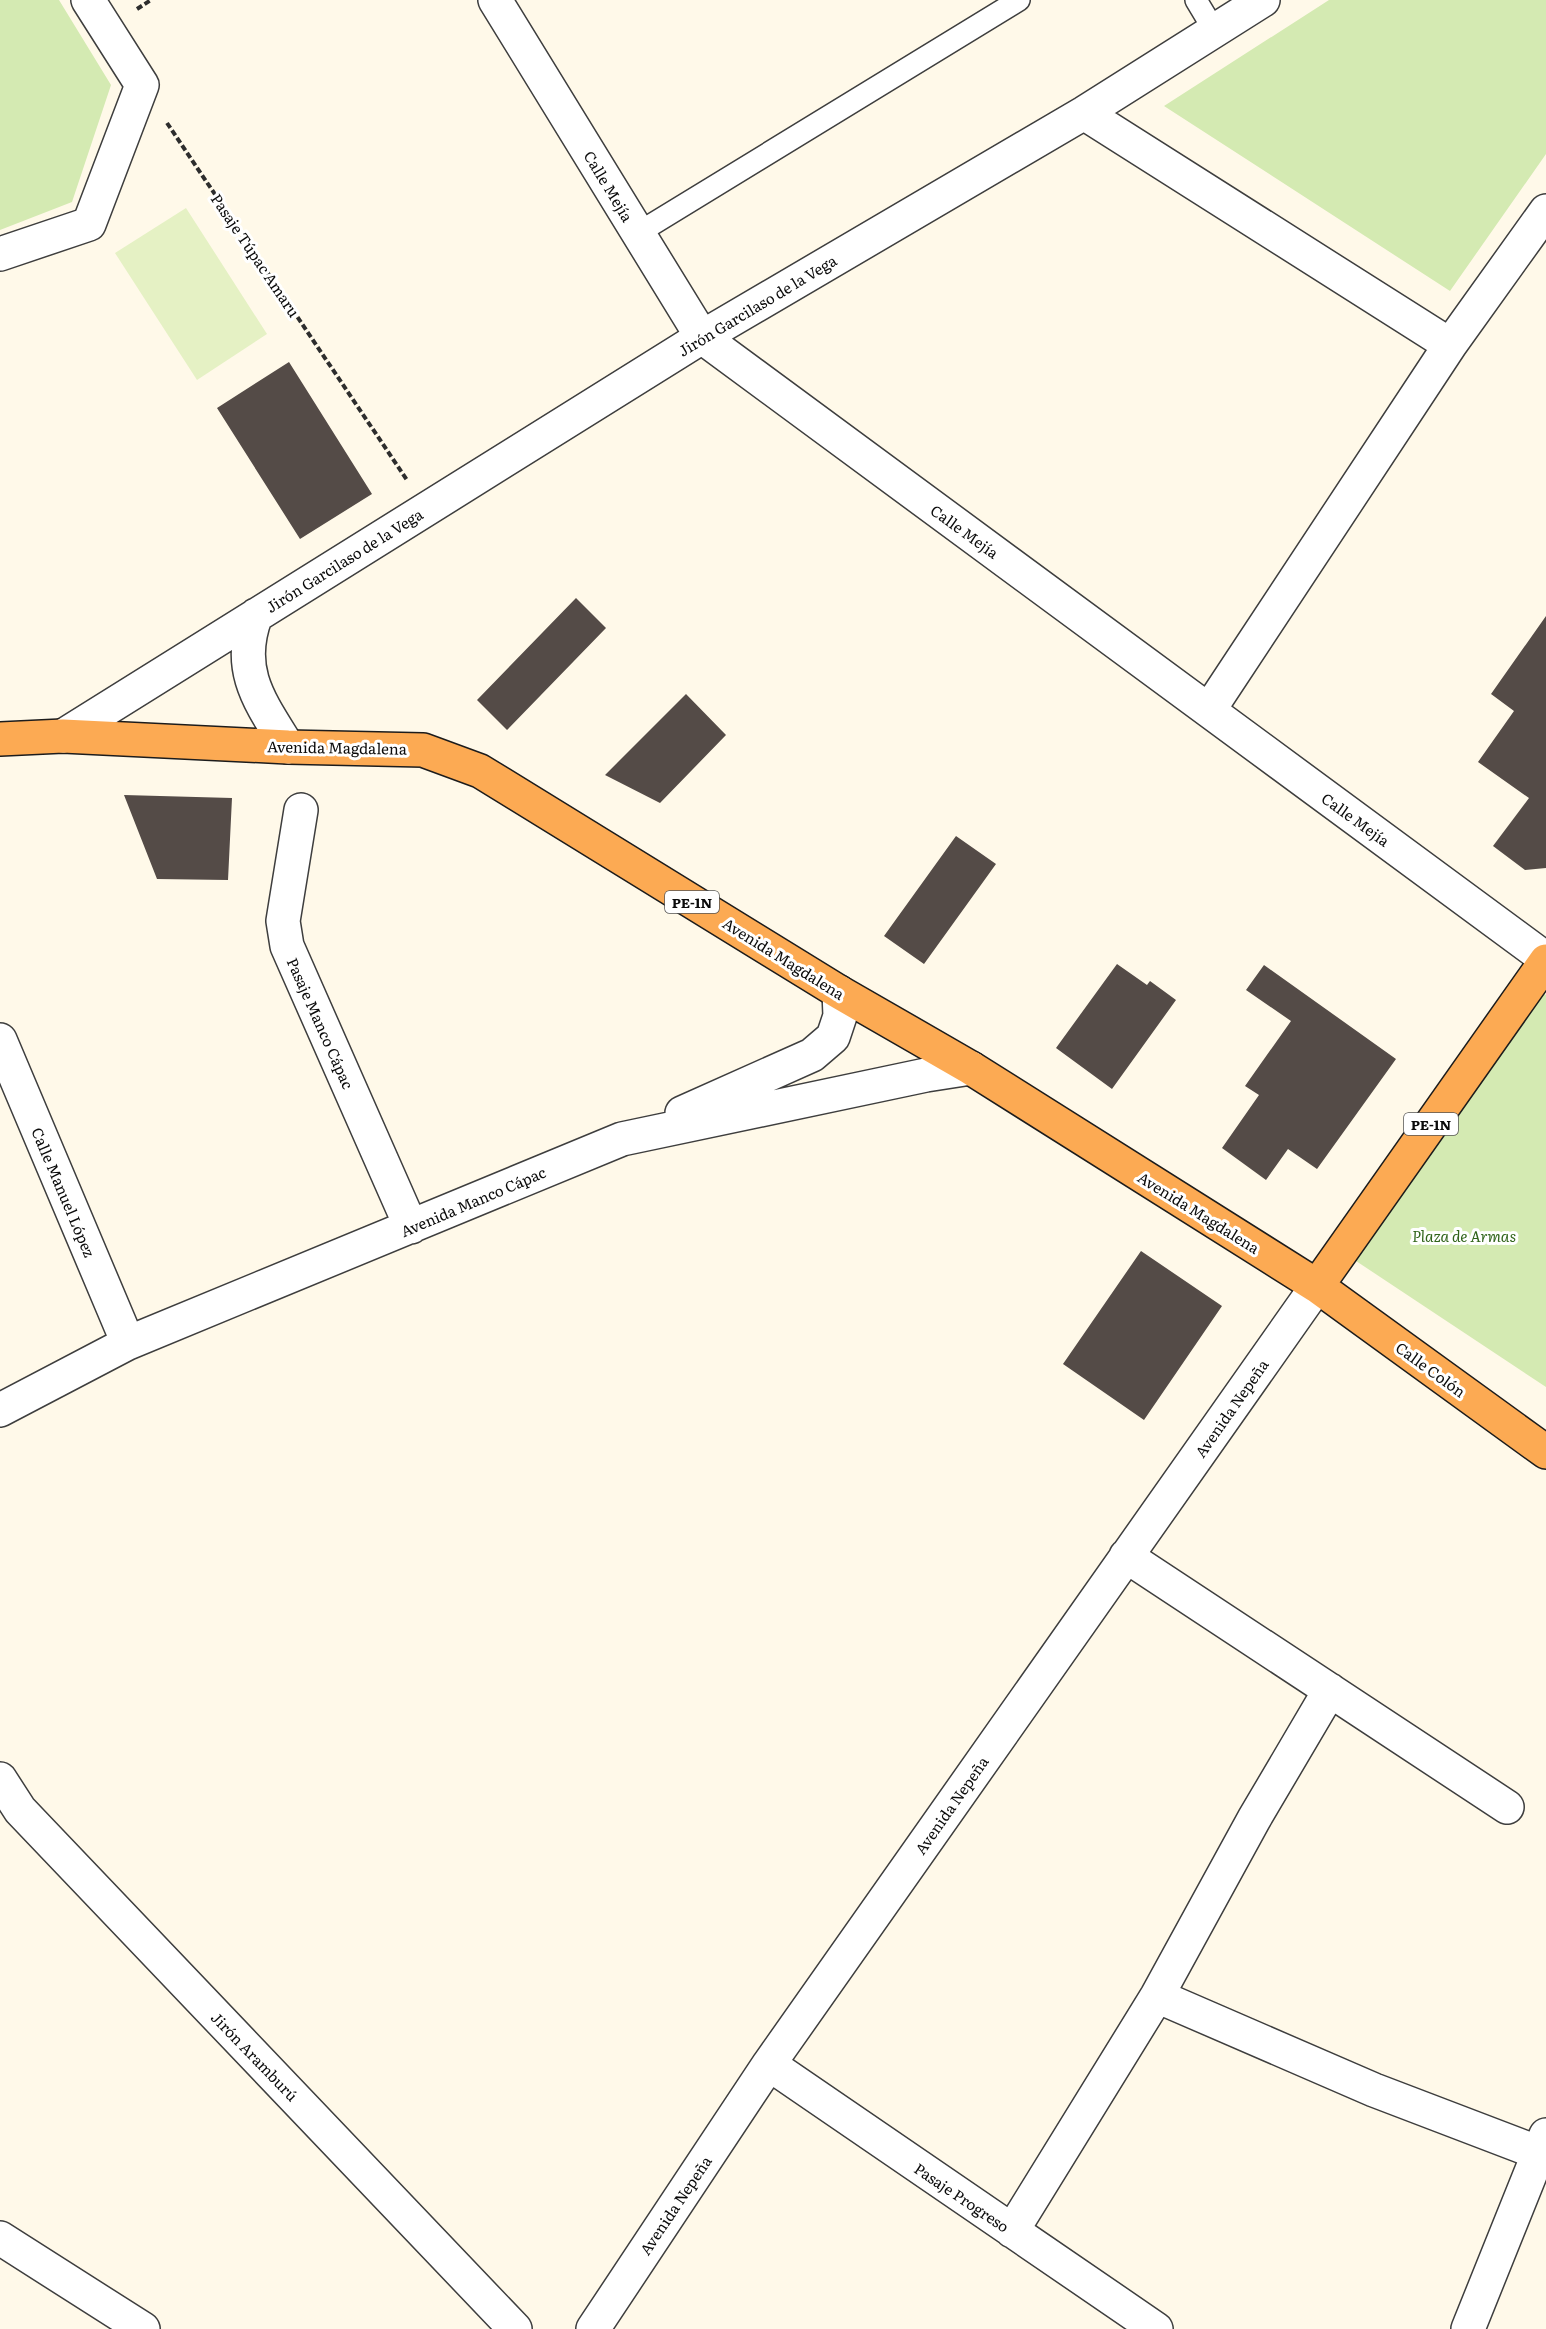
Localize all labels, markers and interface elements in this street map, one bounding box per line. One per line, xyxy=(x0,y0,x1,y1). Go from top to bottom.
street label: Calle Mejía xyxy=(579,146,640,227)
street label: Pasaje Túpac Amaru xyxy=(206,189,306,322)
street label: Jirón Garcilaso de la Vega xyxy=(673,248,842,362)
street label: Calle Mejía xyxy=(926,498,1005,564)
street label: Jirón Garcilaso de la Vega xyxy=(261,502,428,618)
street label: Avenida Magdalena xyxy=(267,734,408,760)
street label: Calle Mejía xyxy=(1317,786,1396,852)
road number: PE-1N xyxy=(665,891,719,913)
street label: Avenida Magdalena xyxy=(719,911,850,1005)
street label: Pasaje Manco Cápac xyxy=(282,954,361,1093)
road number: PE-1N xyxy=(1404,1113,1458,1135)
street label: Calle Manuel López xyxy=(26,1124,102,1260)
street label: Avenida Manco Cápac xyxy=(397,1160,550,1242)
street label: Avenida Magdalena xyxy=(1134,1165,1265,1259)
park label: Plaza de Armas xyxy=(1412,1224,1516,1247)
street label: Calle Colón xyxy=(1391,1336,1471,1402)
street label: Avenida Nepeña xyxy=(1189,1353,1274,1462)
street label: Avenida Nepeña xyxy=(909,1750,994,1859)
street label: Jirón Aramburú xyxy=(206,2006,304,2106)
street label: Avenida Nepeña xyxy=(633,2150,717,2259)
street label: Pasaje Progreso xyxy=(910,2157,1014,2237)

